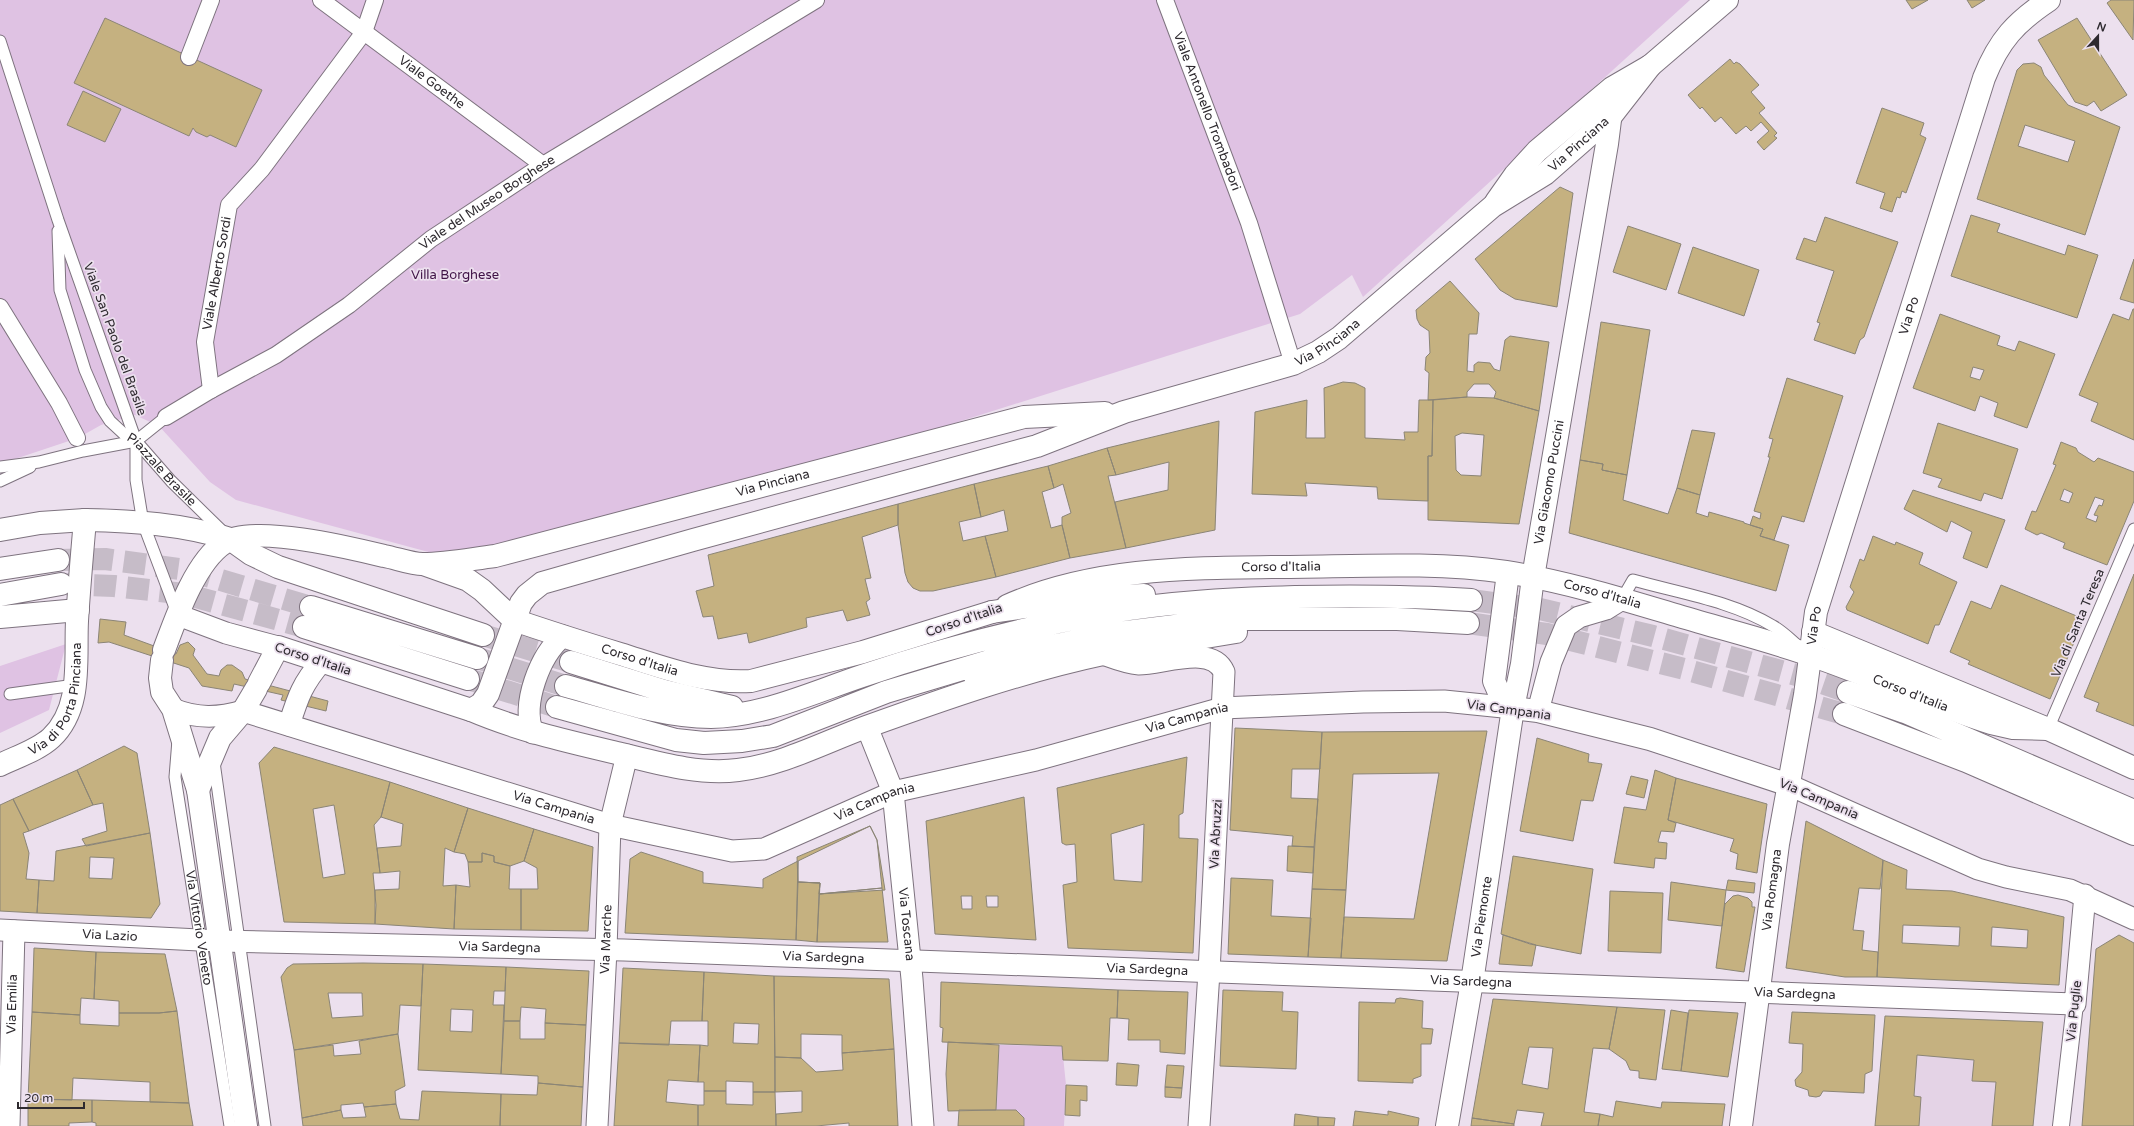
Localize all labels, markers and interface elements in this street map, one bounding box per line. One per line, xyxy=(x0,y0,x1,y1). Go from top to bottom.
north arrow xyxy=(2078,16,2118,56)
text: N xyxy=(2095,19,2108,35)
street label: Viale Antonello Trombadori xyxy=(1170,30,1244,193)
street label: Viale Goethe xyxy=(395,52,468,112)
street label: Via Pinciana xyxy=(1545,114,1612,175)
street label: Viale del Museo Borghese xyxy=(416,152,558,253)
street label: Viale Alberto Sordi xyxy=(199,215,235,332)
street label: Viale San Paolo del Brasile xyxy=(80,260,150,418)
park label: Villa Borghese xyxy=(411,267,499,283)
street label: Via Po xyxy=(1896,295,1923,337)
street label: Via Pinciana xyxy=(1292,315,1364,370)
street label: Via Giacomo Puccini xyxy=(1531,419,1568,546)
street label: Piazzale Brasile xyxy=(124,429,200,509)
street label: Via Pinciana xyxy=(734,466,811,500)
street label: Corso d'Italia xyxy=(1241,558,1321,575)
street label: Via di Santa Teresa xyxy=(2048,566,2108,680)
street label: Corso d'Italia xyxy=(1562,576,1643,612)
street label: Corso d'Italia xyxy=(924,599,1004,641)
street label: Via Po xyxy=(1804,604,1825,646)
street label: Corso d'Italia xyxy=(273,639,353,679)
street label: Corso d'Italia xyxy=(599,641,680,680)
street label: Via di Porta Pinciana xyxy=(26,643,85,759)
street label: Corso d'Italia xyxy=(1870,671,1951,715)
street label: Via Campania xyxy=(1466,696,1552,724)
street label: Via Campania xyxy=(1144,700,1229,737)
street label: Via Campania xyxy=(1777,775,1861,823)
street label: Via Campania xyxy=(832,779,916,825)
street label: Via Campania xyxy=(511,787,597,828)
street label: Via Abruzzi xyxy=(1206,799,1226,869)
street label: Via Romagna xyxy=(1759,848,1785,932)
street label: Via Vittorio Veneto xyxy=(182,869,216,987)
street label: Via Piemonte xyxy=(1468,875,1496,959)
street label: Via Toscana xyxy=(895,887,918,962)
street label: Via Marche xyxy=(597,904,615,974)
street label: Via Lazio xyxy=(82,926,138,945)
street label: Via Sardegna xyxy=(458,938,541,956)
street label: Via Sardegna xyxy=(782,948,865,967)
street label: Via Sardegna xyxy=(1106,960,1189,979)
street label: Via Sardegna xyxy=(1430,972,1512,991)
street label: Via Emilia xyxy=(3,974,21,1034)
street label: Via Puglie xyxy=(2063,980,2085,1042)
street label: Via Sardegna xyxy=(1754,984,1836,1003)
scale bar xyxy=(18,1084,84,1110)
text: 20 m xyxy=(24,1091,53,1105)

